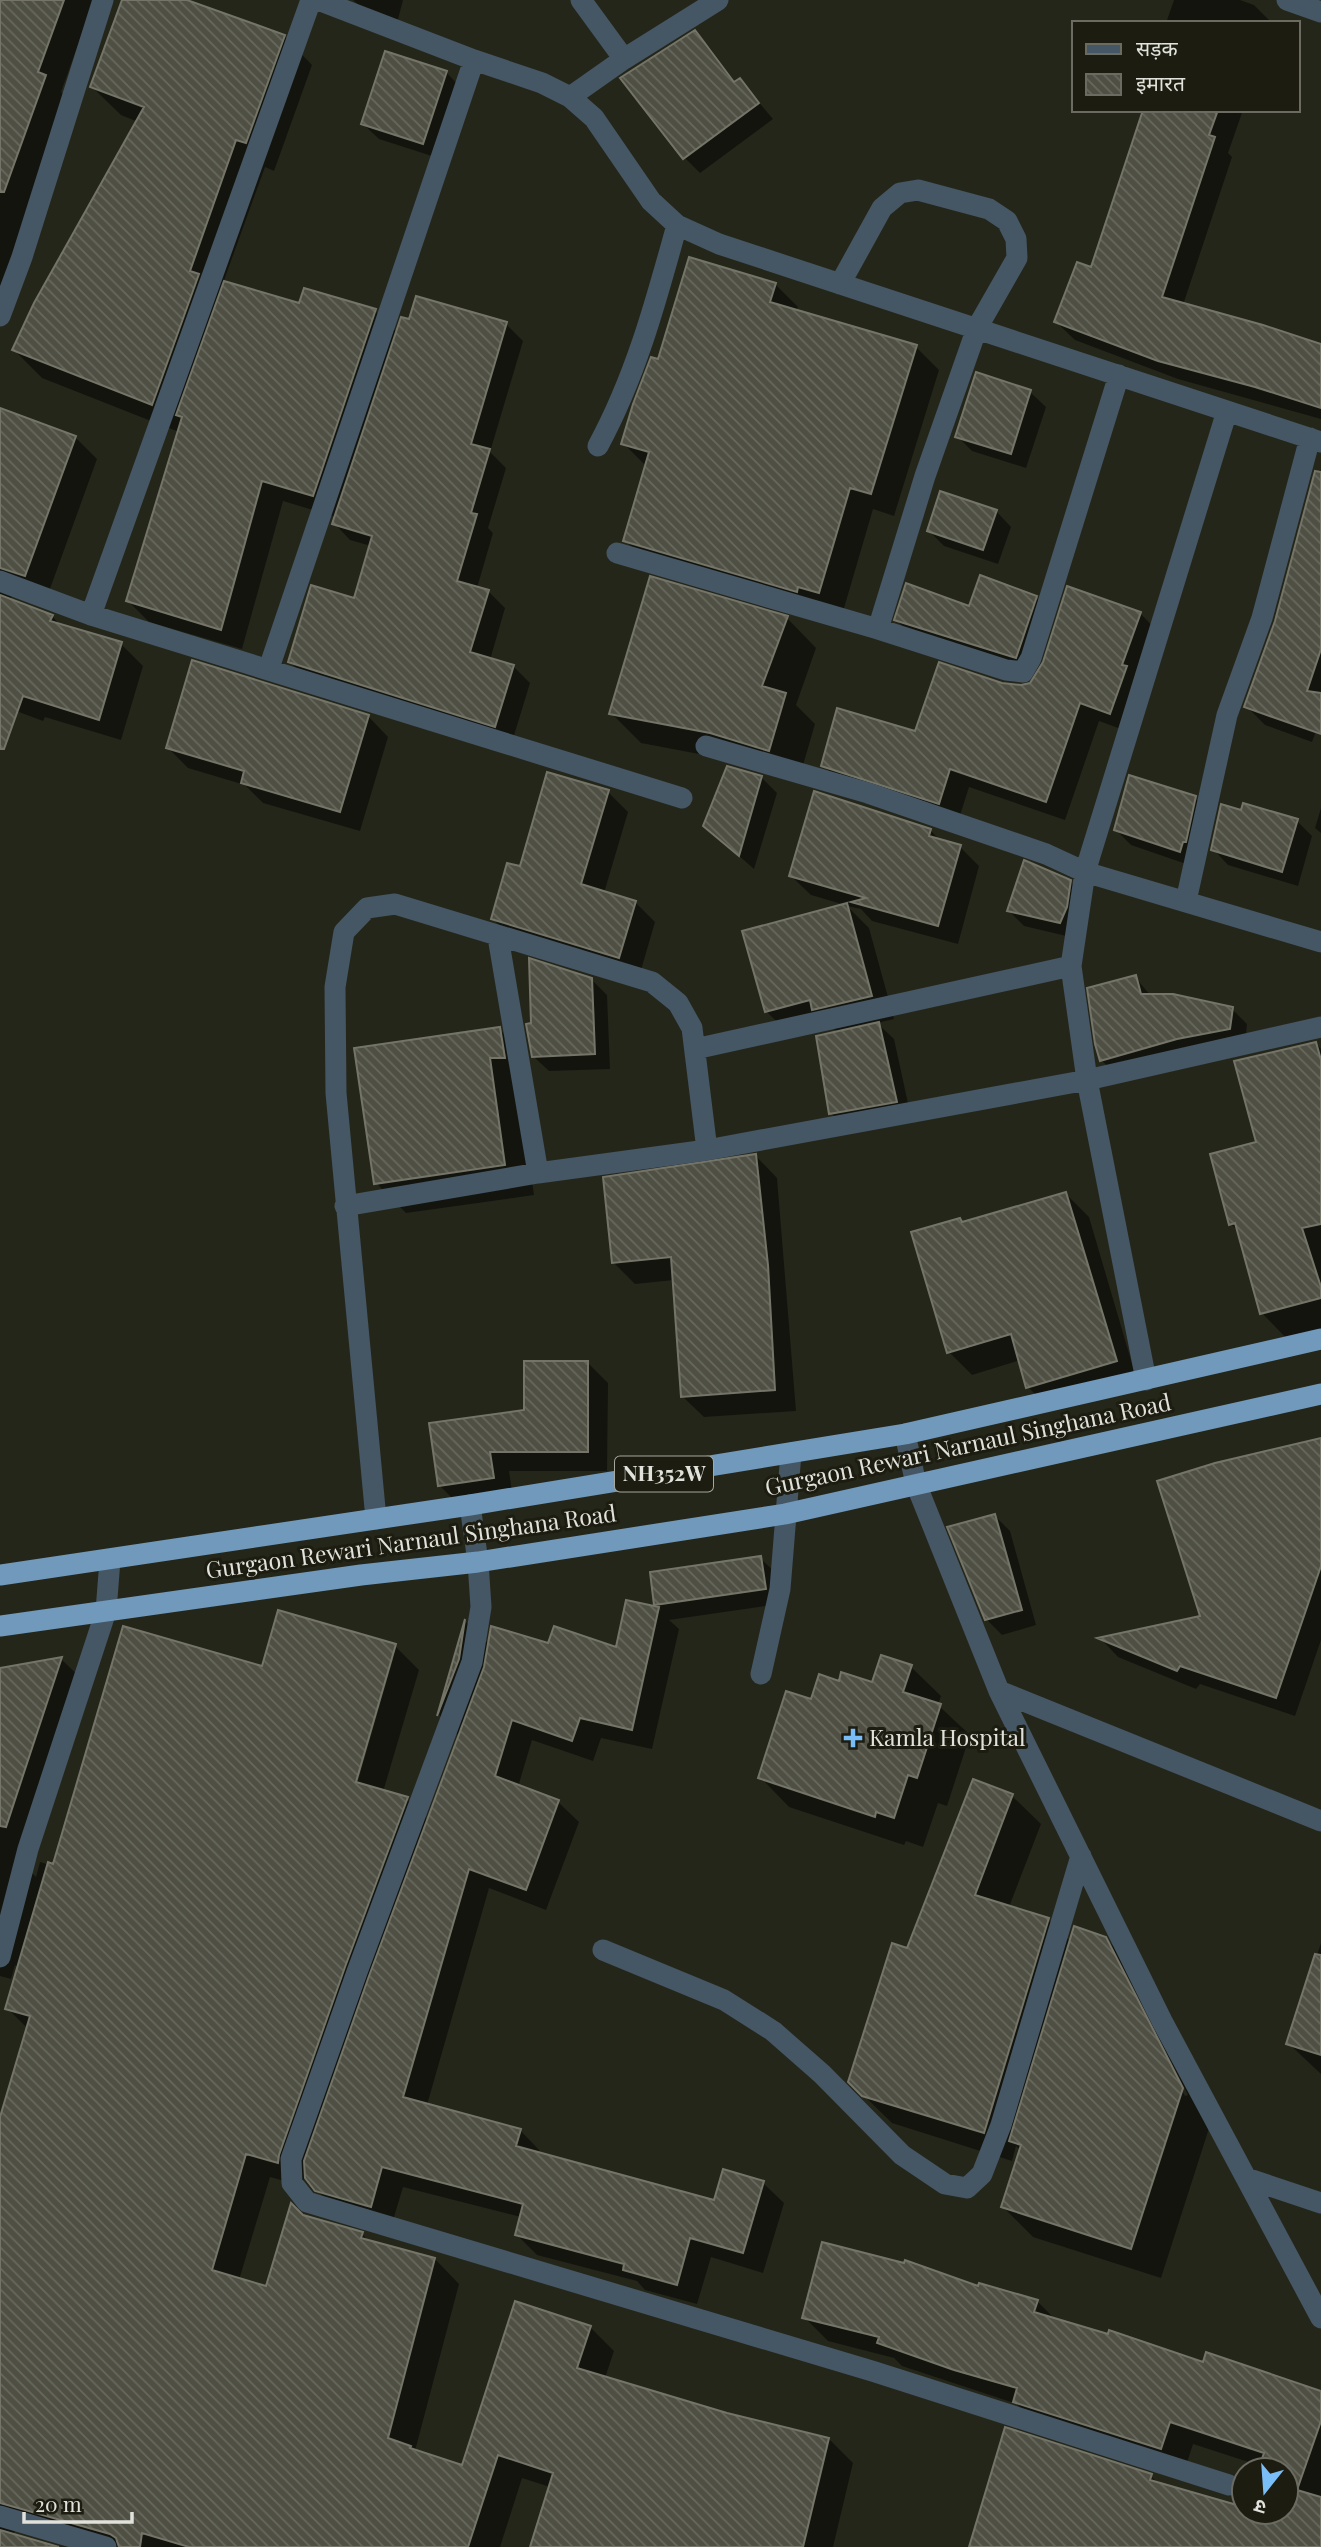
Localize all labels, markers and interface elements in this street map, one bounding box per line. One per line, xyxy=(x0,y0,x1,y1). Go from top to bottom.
legend xyxy=(1072,21,1300,112)
text: सड़क xyxy=(1136,33,1178,61)
text: इमारत xyxy=(1136,68,1186,96)
street label: Gurgaon Rewari Narnaul Singhana Road xyxy=(762,1385,1174,1502)
road number: NH352W xyxy=(615,1456,713,1492)
street label: Gurgaon Rewari Narnaul Singhana Road xyxy=(203,1496,618,1585)
place label: Kamla Hospital xyxy=(869,1721,1026,1752)
marker: Kamla Hospital xyxy=(843,1728,863,1748)
north arrow xyxy=(1230,2456,1300,2526)
scale bar xyxy=(24,2480,133,2524)
text: 20 m xyxy=(35,2489,82,2517)
text: उ xyxy=(1250,2494,1269,2522)

